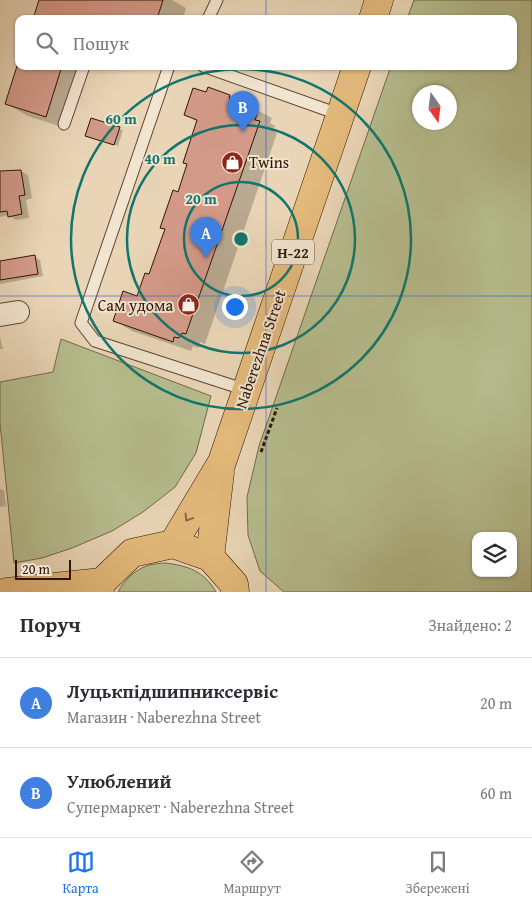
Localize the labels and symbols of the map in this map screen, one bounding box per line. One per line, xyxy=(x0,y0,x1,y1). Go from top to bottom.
north arrow xyxy=(412,85,457,130)
pin: B xyxy=(227,91,259,132)
text: 60 m xyxy=(105,108,137,129)
text: 40 m xyxy=(144,148,176,169)
shop icon: Twins xyxy=(221,150,245,174)
place label: Twins xyxy=(249,150,289,174)
text: 20 m xyxy=(185,188,217,209)
pin: A xyxy=(190,217,222,258)
centre of rings xyxy=(232,230,250,248)
road number: Н-22 xyxy=(272,240,314,264)
street label: Naberezhna Street xyxy=(228,286,292,412)
place label: Сам удома xyxy=(98,293,173,317)
shop icon: Сам удома xyxy=(177,293,201,317)
your location xyxy=(222,294,248,320)
one-way arrow xyxy=(185,513,195,522)
scale bar xyxy=(15,557,71,580)

